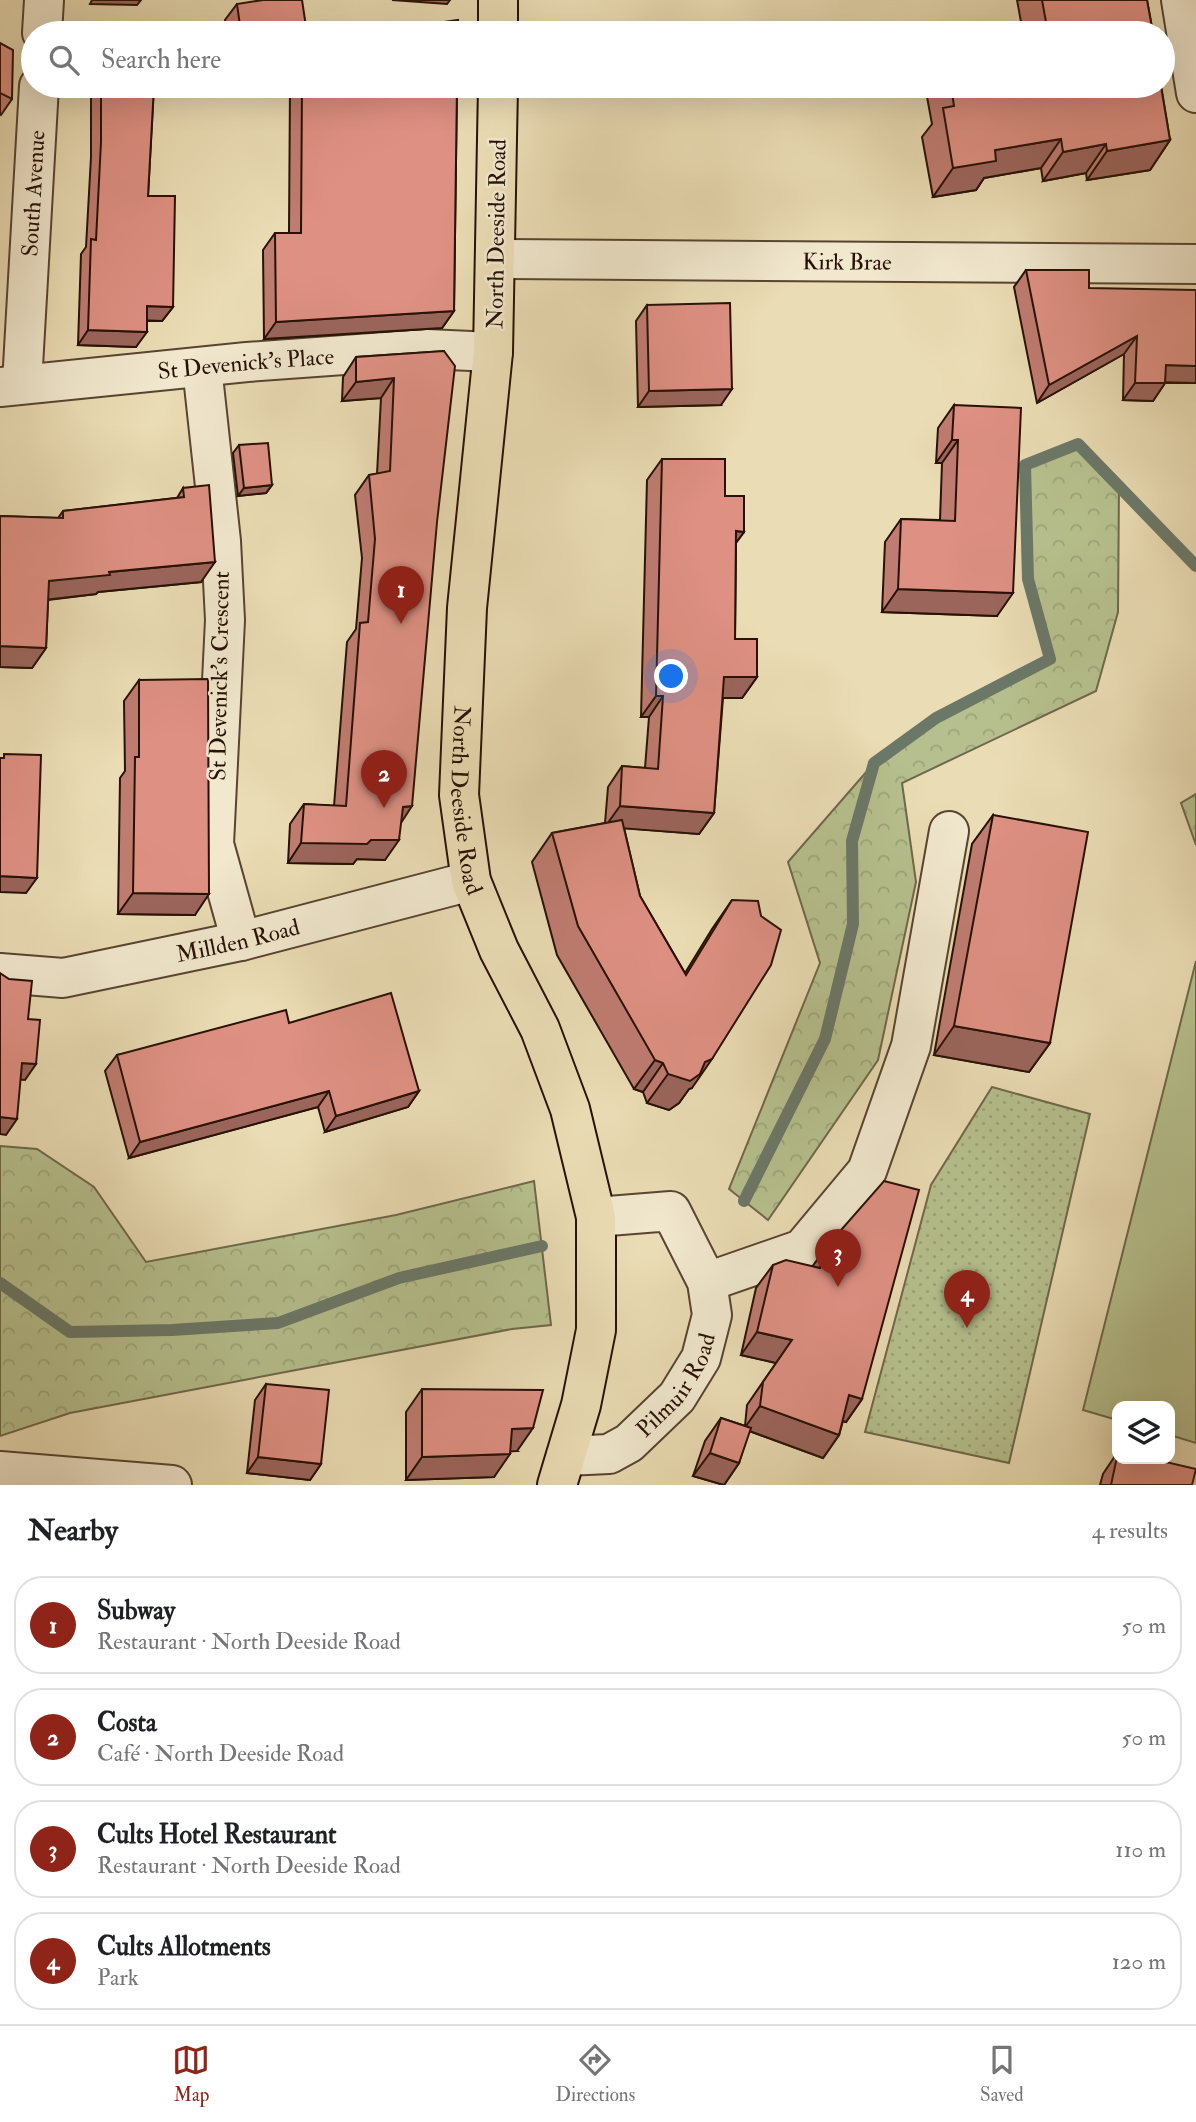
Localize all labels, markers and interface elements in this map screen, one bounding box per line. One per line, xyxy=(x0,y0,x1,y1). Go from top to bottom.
search box xyxy=(21,21,1175,98)
icon: search xyxy=(45,41,83,79)
text: Search here xyxy=(101,44,221,76)
street label: South Avenue xyxy=(15,129,51,257)
street label: North Deeside Road xyxy=(480,139,513,329)
street label: Kirk Brae xyxy=(802,247,892,277)
street label: St Devenick's Place xyxy=(156,342,335,386)
pin: 1 xyxy=(378,566,424,624)
street label: St Devenick's Crescent xyxy=(203,571,236,781)
your location xyxy=(654,659,688,693)
street label: North Deeside Road xyxy=(444,705,489,899)
pin: 2 xyxy=(361,750,407,808)
street label: Millden Road xyxy=(174,912,303,969)
pin: 3 xyxy=(815,1229,861,1287)
pin: 4 xyxy=(944,1270,990,1328)
street label: Pilmuir Road xyxy=(630,1330,722,1444)
map controls xyxy=(1112,1401,1175,1464)
button: layers xyxy=(1112,1401,1175,1464)
text: Nearby xyxy=(28,1512,118,1549)
text: 4 results xyxy=(1092,1516,1168,1545)
text: Subway xyxy=(97,1595,175,1627)
text: 1 xyxy=(49,1611,57,1640)
text: 50 m xyxy=(1122,1611,1166,1640)
text: Restaurant · North Deeside Road xyxy=(97,1627,401,1656)
text: Costa xyxy=(97,1707,157,1739)
text: 2 xyxy=(47,1723,59,1752)
text: 50 m xyxy=(1122,1723,1166,1752)
text: Café · North Deeside Road xyxy=(97,1739,344,1768)
text: Cults Hotel Restaurant xyxy=(97,1819,336,1851)
text: 3 xyxy=(49,1835,57,1864)
text: 110 m xyxy=(1115,1835,1166,1864)
text: Restaurant · North Deeside Road xyxy=(97,1851,401,1880)
text: Cults Allotments xyxy=(97,1931,271,1963)
text: 4 xyxy=(47,1947,59,1976)
text: 120 m xyxy=(1112,1947,1166,1976)
text: Park xyxy=(97,1963,139,1992)
tab: Map xyxy=(172,2041,210,2107)
tab: Directions xyxy=(555,2041,635,2107)
tab: Saved xyxy=(980,2041,1024,2107)

